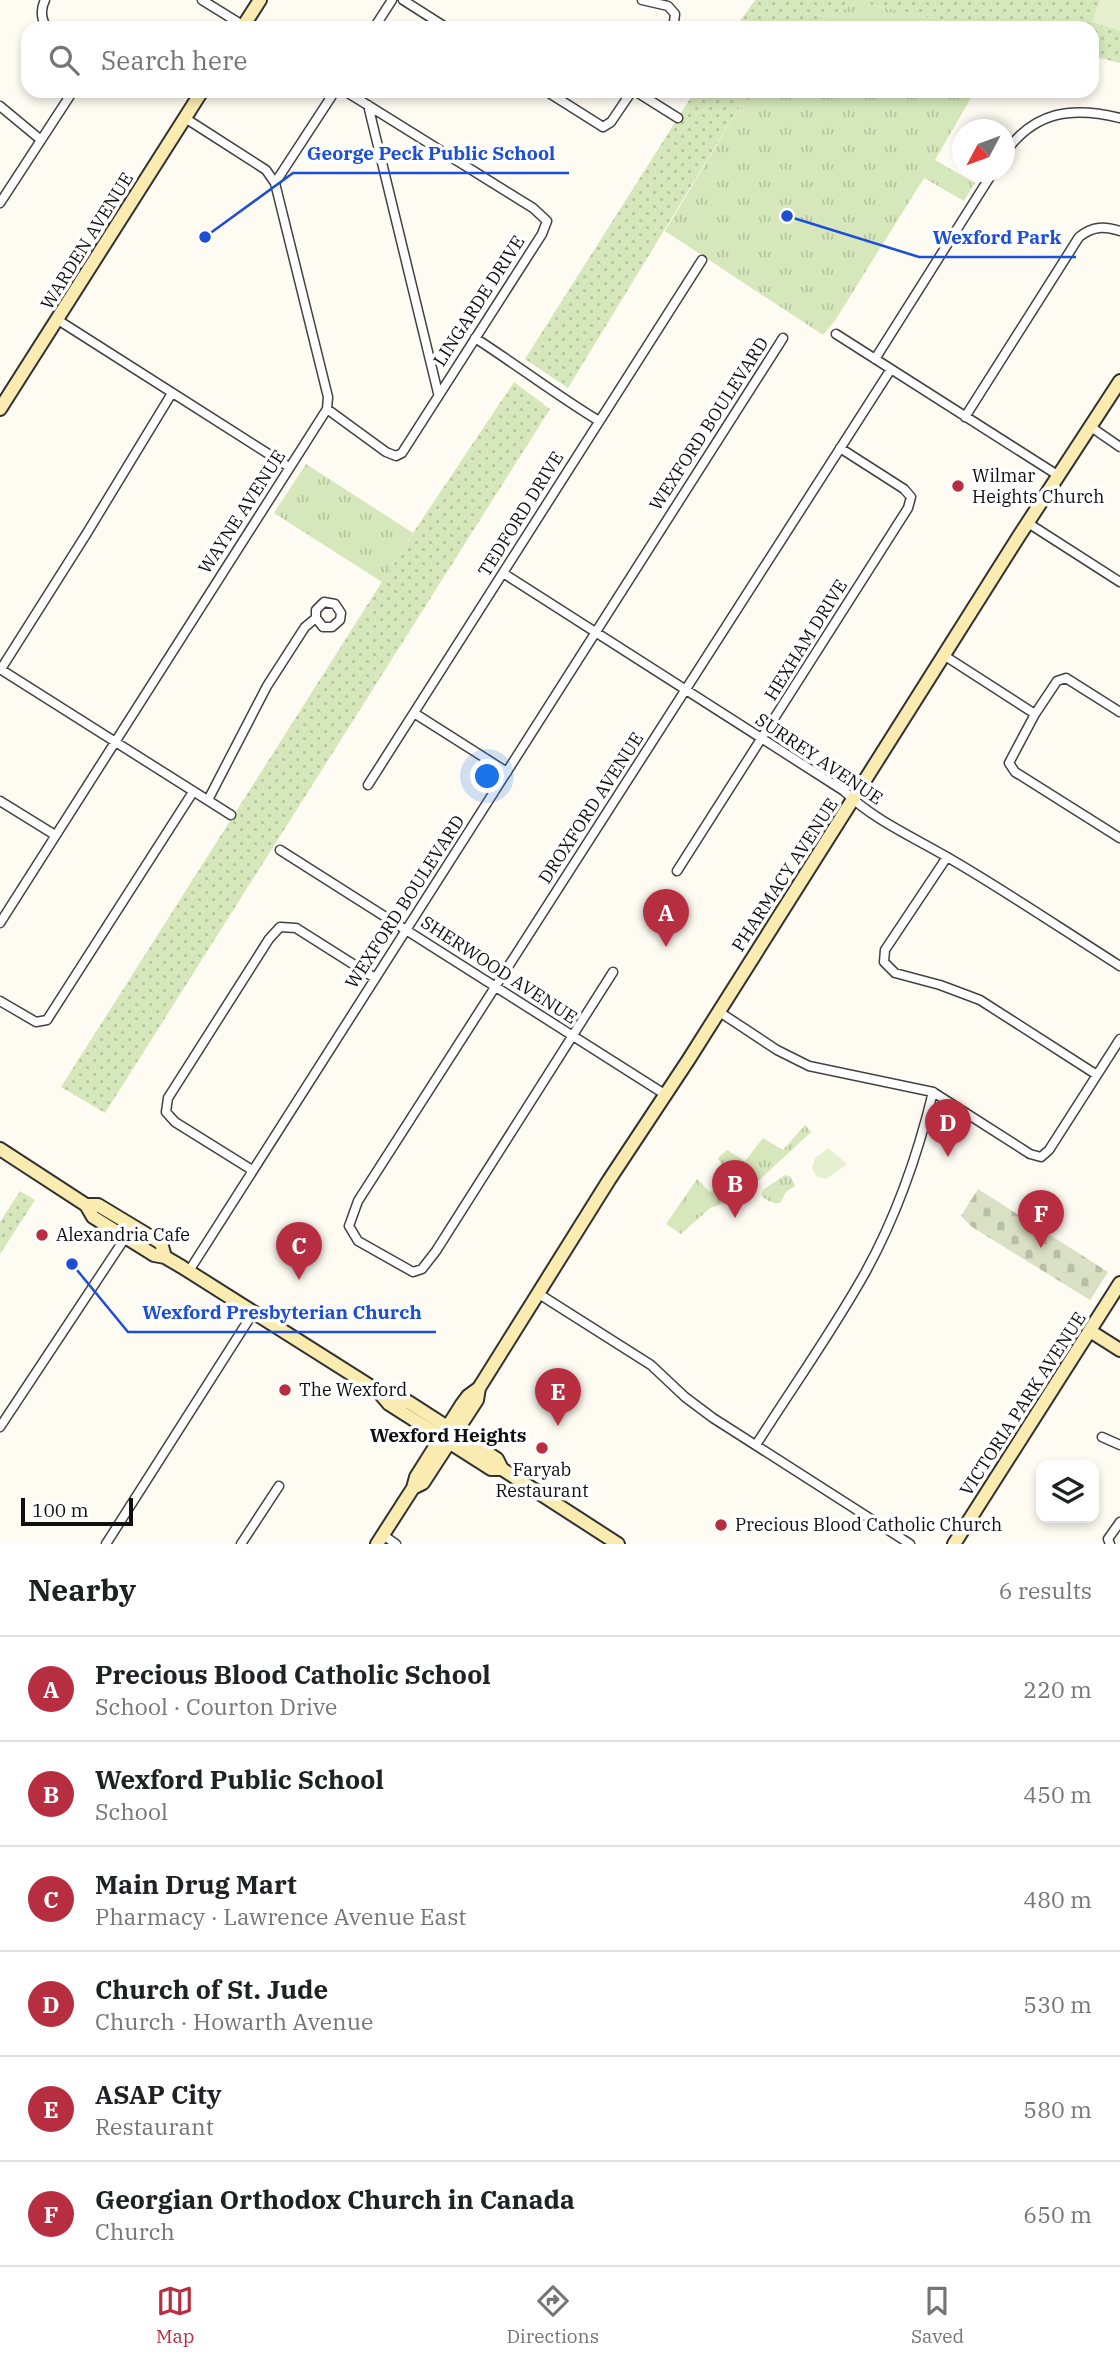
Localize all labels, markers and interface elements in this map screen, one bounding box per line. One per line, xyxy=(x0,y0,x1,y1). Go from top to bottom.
search box xyxy=(21,21,1099,98)
icon: search xyxy=(45,41,83,79)
text: Search here xyxy=(101,43,247,77)
north arrow xyxy=(952,119,1015,182)
callout: George Peck Public School xyxy=(293,133,569,173)
text: George Peck Public School xyxy=(307,141,555,165)
street label: WARDEN AVENUE xyxy=(35,168,138,314)
callout: Wexford Park xyxy=(919,217,1076,257)
text: Wexford Park xyxy=(933,225,1061,249)
street label: LINGARDE DRIVE xyxy=(428,231,529,370)
street label: WEXFORD BOULEVARD xyxy=(644,333,773,515)
street label: WAYNE AVENUE xyxy=(193,445,290,578)
street label: TEDFORD DRIVE xyxy=(473,447,568,581)
place label: Wilmar Heights Church xyxy=(972,464,1104,508)
marker: Wilmar Heights Church xyxy=(950,478,966,494)
street label: HEXHAM DRIVE xyxy=(759,575,852,705)
street label: SURREY AVENUE xyxy=(751,708,887,810)
street label: DROXFORD AVENUE xyxy=(533,728,648,888)
your location xyxy=(470,759,504,793)
street label: PHARMACY AVENUE xyxy=(726,794,843,956)
street label: WEXFORD BOULEVARD xyxy=(340,811,469,993)
pin: A xyxy=(643,889,689,947)
street label: SHERWOOD AVENUE xyxy=(417,910,582,1029)
pin: D xyxy=(925,1099,971,1157)
pin: B xyxy=(712,1160,758,1218)
pin: F xyxy=(1018,1190,1064,1248)
pin: C xyxy=(276,1222,322,1280)
place label: Alexandria Cafe xyxy=(56,1223,190,1246)
marker: Alexandria Cafe xyxy=(34,1227,50,1243)
callout: Wexford Presbyterian Church xyxy=(128,1292,436,1332)
text: Wexford Presbyterian Church xyxy=(142,1300,422,1324)
street label: VICTORIA PARK AVENUE xyxy=(954,1307,1091,1500)
pin: E xyxy=(535,1368,581,1426)
place label: The Wexford xyxy=(299,1378,407,1401)
marker: The Wexford xyxy=(277,1382,293,1398)
district label: Wexford Heights xyxy=(370,1423,526,1447)
marker: Faryab Restaurant xyxy=(534,1440,550,1456)
place label: Faryab Restaurant xyxy=(495,1458,589,1502)
map controls xyxy=(1036,1460,1099,1523)
button: layers xyxy=(1036,1460,1099,1523)
scale bar xyxy=(21,1495,133,1527)
text: 100 m xyxy=(32,1498,89,1522)
place label: Precious Blood Catholic Church xyxy=(735,1513,1002,1536)
marker: Precious Blood Catholic Church xyxy=(713,1517,729,1533)
text: Nearby xyxy=(28,1570,136,1609)
text: 6 results xyxy=(999,1575,1092,1605)
text: Precious Blood Catholic School xyxy=(95,1657,491,1691)
text: A xyxy=(43,1674,59,1704)
text: 220 m xyxy=(1023,1674,1092,1704)
text: School · Courton Drive xyxy=(95,1691,337,1721)
text: Wexford Public School xyxy=(95,1762,384,1796)
text: B xyxy=(43,1779,59,1809)
text: 450 m xyxy=(1023,1779,1092,1809)
text: School xyxy=(95,1796,168,1826)
text: Main Drug Mart xyxy=(95,1867,297,1901)
text: C xyxy=(43,1884,59,1914)
text: 480 m xyxy=(1023,1884,1092,1914)
text: Pharmacy · Lawrence Avenue East xyxy=(95,1901,466,1931)
text: Church of St. Jude xyxy=(95,1972,328,2006)
text: D xyxy=(42,1989,60,2019)
text: 530 m xyxy=(1023,1989,1092,2019)
text: Church · Howarth Avenue xyxy=(95,2006,373,2036)
text: ASAP City xyxy=(95,2077,222,2111)
text: E xyxy=(43,2094,59,2124)
text: 580 m xyxy=(1023,2094,1092,2124)
text: Restaurant xyxy=(95,2111,214,2141)
text: Georgian Orthodox Church in Canada xyxy=(95,2182,575,2216)
text: F xyxy=(44,2199,58,2229)
text: 650 m xyxy=(1023,2199,1092,2229)
text: Church xyxy=(95,2216,175,2246)
tab: Map xyxy=(156,2282,195,2348)
tab: Directions xyxy=(506,2282,599,2348)
tab: Saved xyxy=(911,2282,964,2348)

